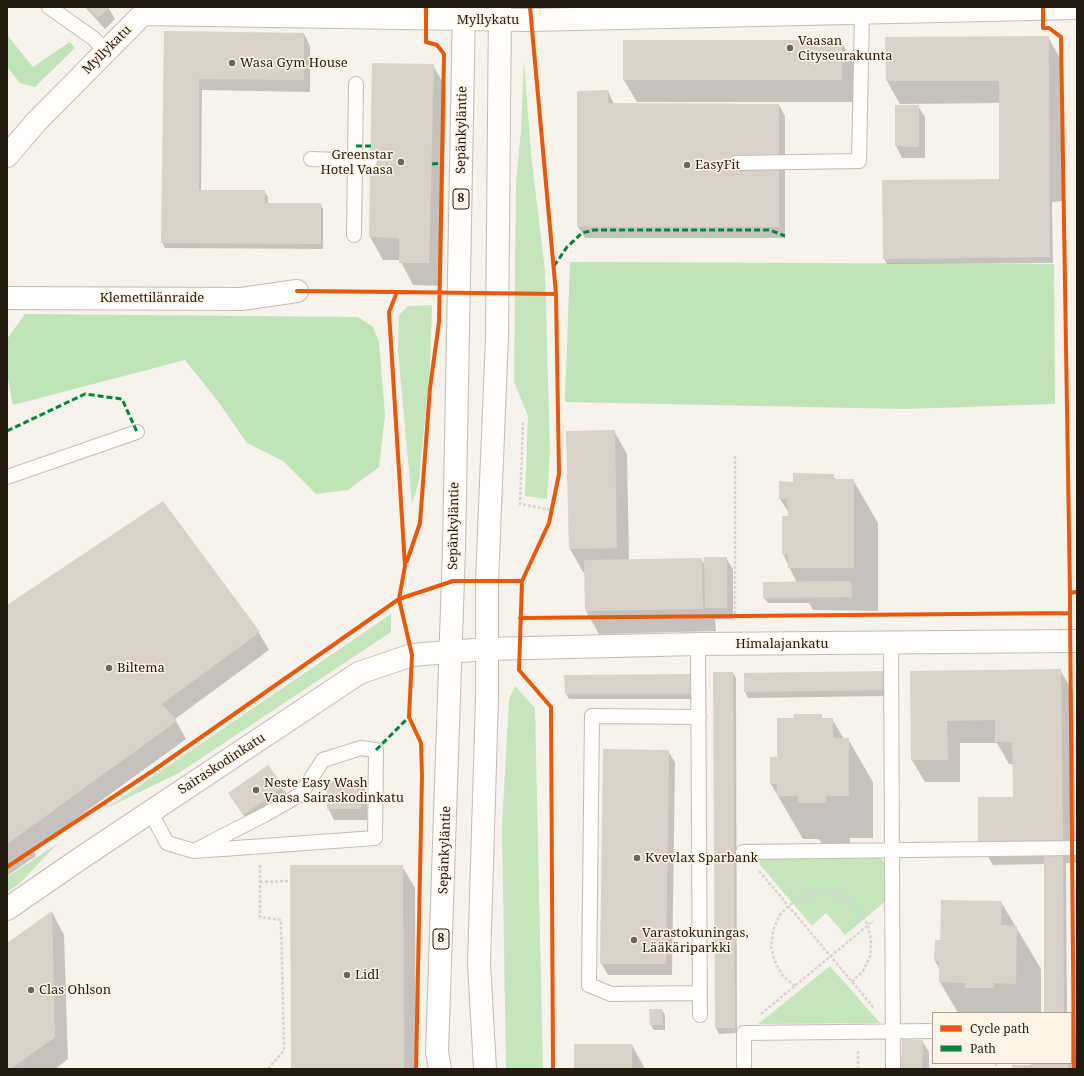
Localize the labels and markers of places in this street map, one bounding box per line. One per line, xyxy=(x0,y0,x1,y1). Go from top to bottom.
place label: Vaasan Cityseurakunta xyxy=(798,33,892,64)
marker: Vaasan Cityseurakunta xyxy=(785,43,795,53)
place label: Wasa Gym House xyxy=(240,55,348,71)
marker: Wasa Gym House xyxy=(227,58,237,68)
place label: Greenstar Hotel Vaasa xyxy=(320,147,393,178)
marker: Greenstar Hotel Vaasa xyxy=(396,157,406,167)
place label: EasyFit xyxy=(695,157,740,173)
marker: EasyFit xyxy=(682,160,692,170)
place label: Biltema xyxy=(117,660,165,676)
marker: Biltema xyxy=(104,663,114,673)
place label: Neste Easy Wash Vaasa Sairaskodinkatu xyxy=(264,775,404,806)
marker: Neste Easy Wash Vaasa Sairaskodinkatu xyxy=(251,785,261,795)
place label: Kvevlax Sparbank xyxy=(645,850,758,866)
marker: Kvevlax Sparbank xyxy=(632,853,642,863)
place label: Varastokuningas, Lääkäriparkki xyxy=(642,925,749,956)
marker: Varastokuningas, Lääkäriparkki xyxy=(629,935,639,945)
place label: Lidl xyxy=(355,967,379,983)
marker: Lidl xyxy=(342,970,352,980)
place label: Clas Ohlson xyxy=(39,982,111,998)
marker: Clas Ohlson xyxy=(26,985,36,995)

